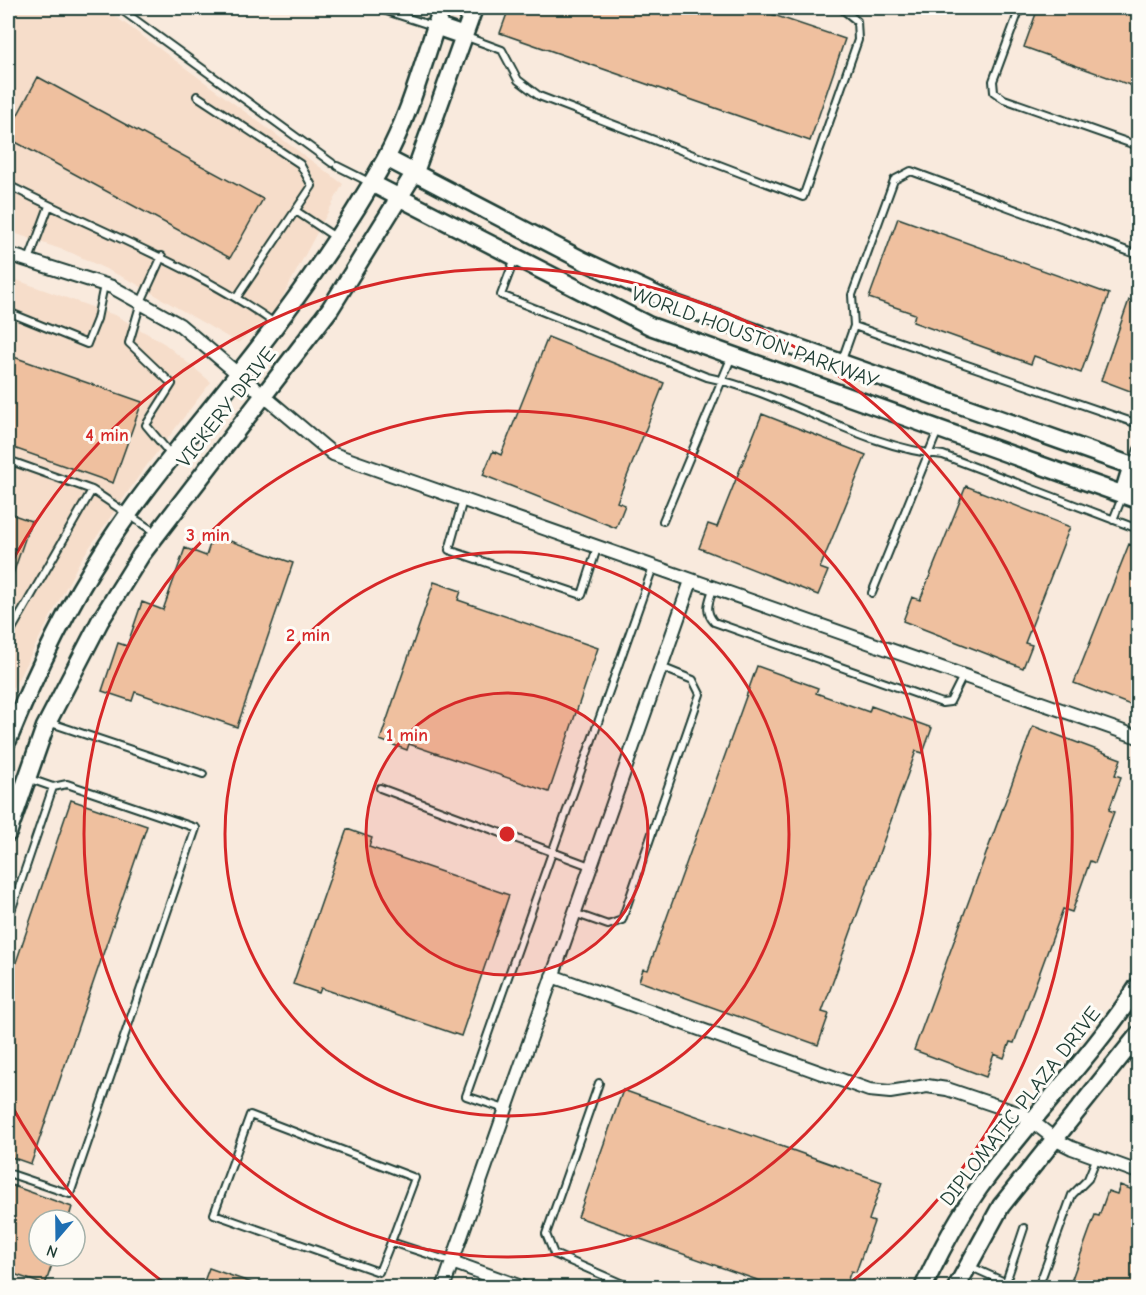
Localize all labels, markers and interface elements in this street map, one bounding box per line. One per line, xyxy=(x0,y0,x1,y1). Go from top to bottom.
street label: WORLD HOUSTON PARKWAY xyxy=(628,281,882,393)
street label: VICKERY DRIVE xyxy=(172,342,280,472)
text: 4 min xyxy=(85,425,129,446)
text: 3 min xyxy=(186,525,230,546)
text: 2 min xyxy=(286,625,330,646)
text: 1 min xyxy=(386,725,428,746)
centre of rings xyxy=(497,824,517,844)
street label: DIPLOMATIC PLAZA DRIVE xyxy=(935,1002,1105,1210)
north arrow xyxy=(27,1208,87,1268)
text: N xyxy=(44,1241,60,1261)

